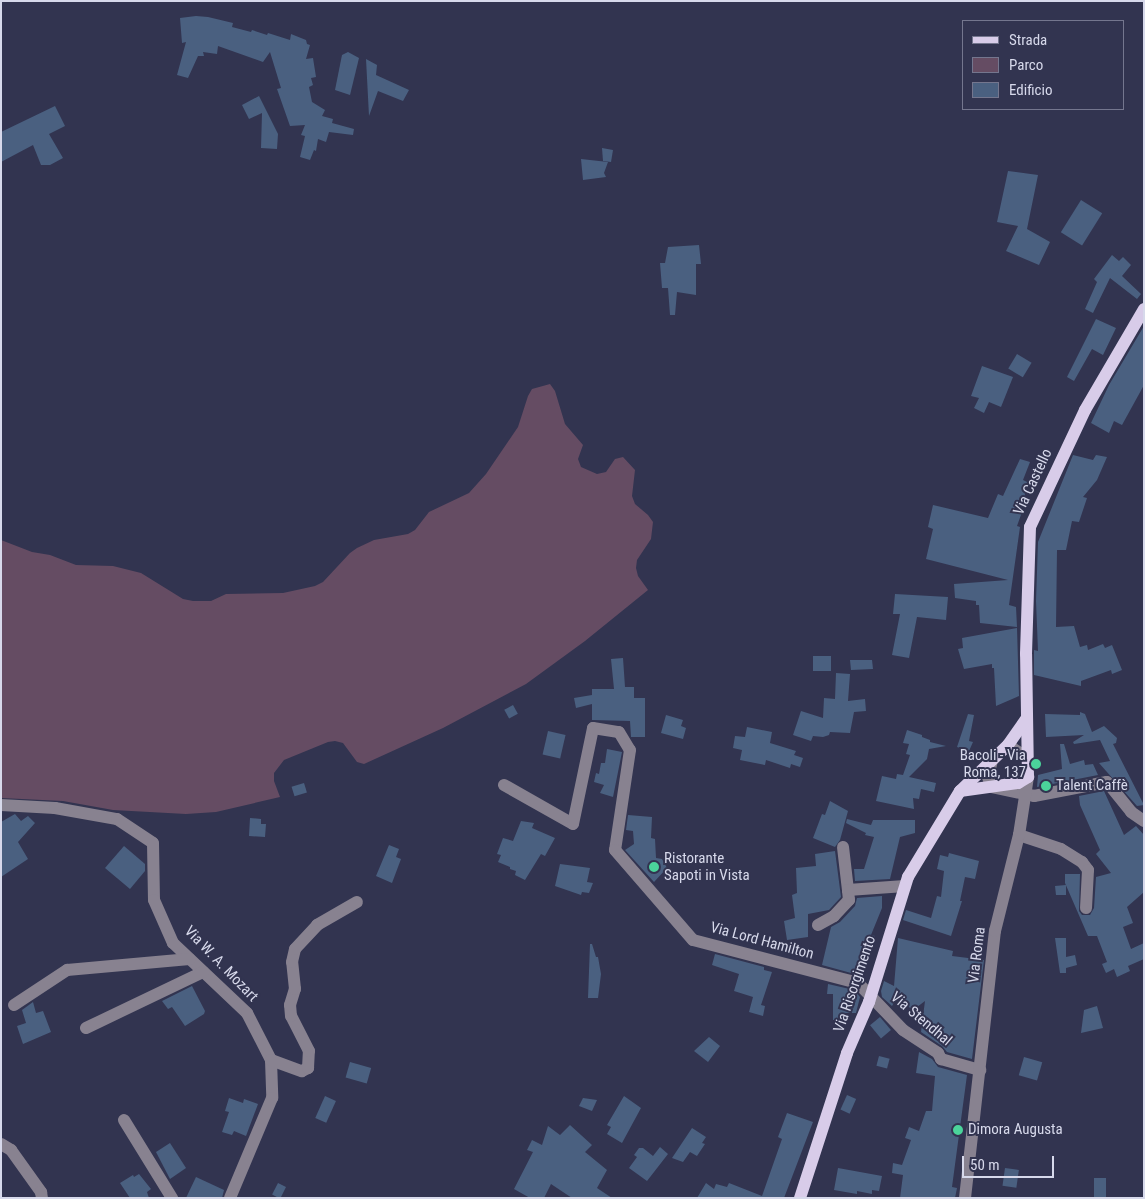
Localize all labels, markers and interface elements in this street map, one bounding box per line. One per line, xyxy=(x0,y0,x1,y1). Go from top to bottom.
legend xyxy=(962,20,1125,110)
text: Strada xyxy=(1009,31,1047,49)
text: Parco xyxy=(1009,56,1043,74)
text: Edificio xyxy=(1009,81,1052,99)
street label: Via Castello xyxy=(1010,446,1056,518)
place label: Bacoli - Via Roma, 137 xyxy=(960,746,1026,781)
marker: Bacoli - Via Roma, 137 xyxy=(1030,758,1042,770)
place label: Talent Caffè xyxy=(1056,777,1128,795)
marker: Talent Caffè xyxy=(1040,780,1052,792)
place label: Ristorante Sapoti in Vista xyxy=(664,849,750,884)
marker: Ristorante Sapoti in Vista xyxy=(648,861,660,873)
street label: Via Lord Hamilton xyxy=(708,919,816,963)
street label: Via W. A. Mozart xyxy=(180,922,262,1006)
street label: Via Roma xyxy=(965,926,989,984)
street label: Via Risorgimento xyxy=(830,933,880,1035)
street label: Via Stendhal xyxy=(887,988,955,1050)
place label: Dimora Augusta xyxy=(968,1121,1063,1139)
marker: Dimora Augusta xyxy=(952,1124,964,1136)
scale bar xyxy=(965,1146,1058,1178)
text: 50 m xyxy=(970,1156,1000,1174)

